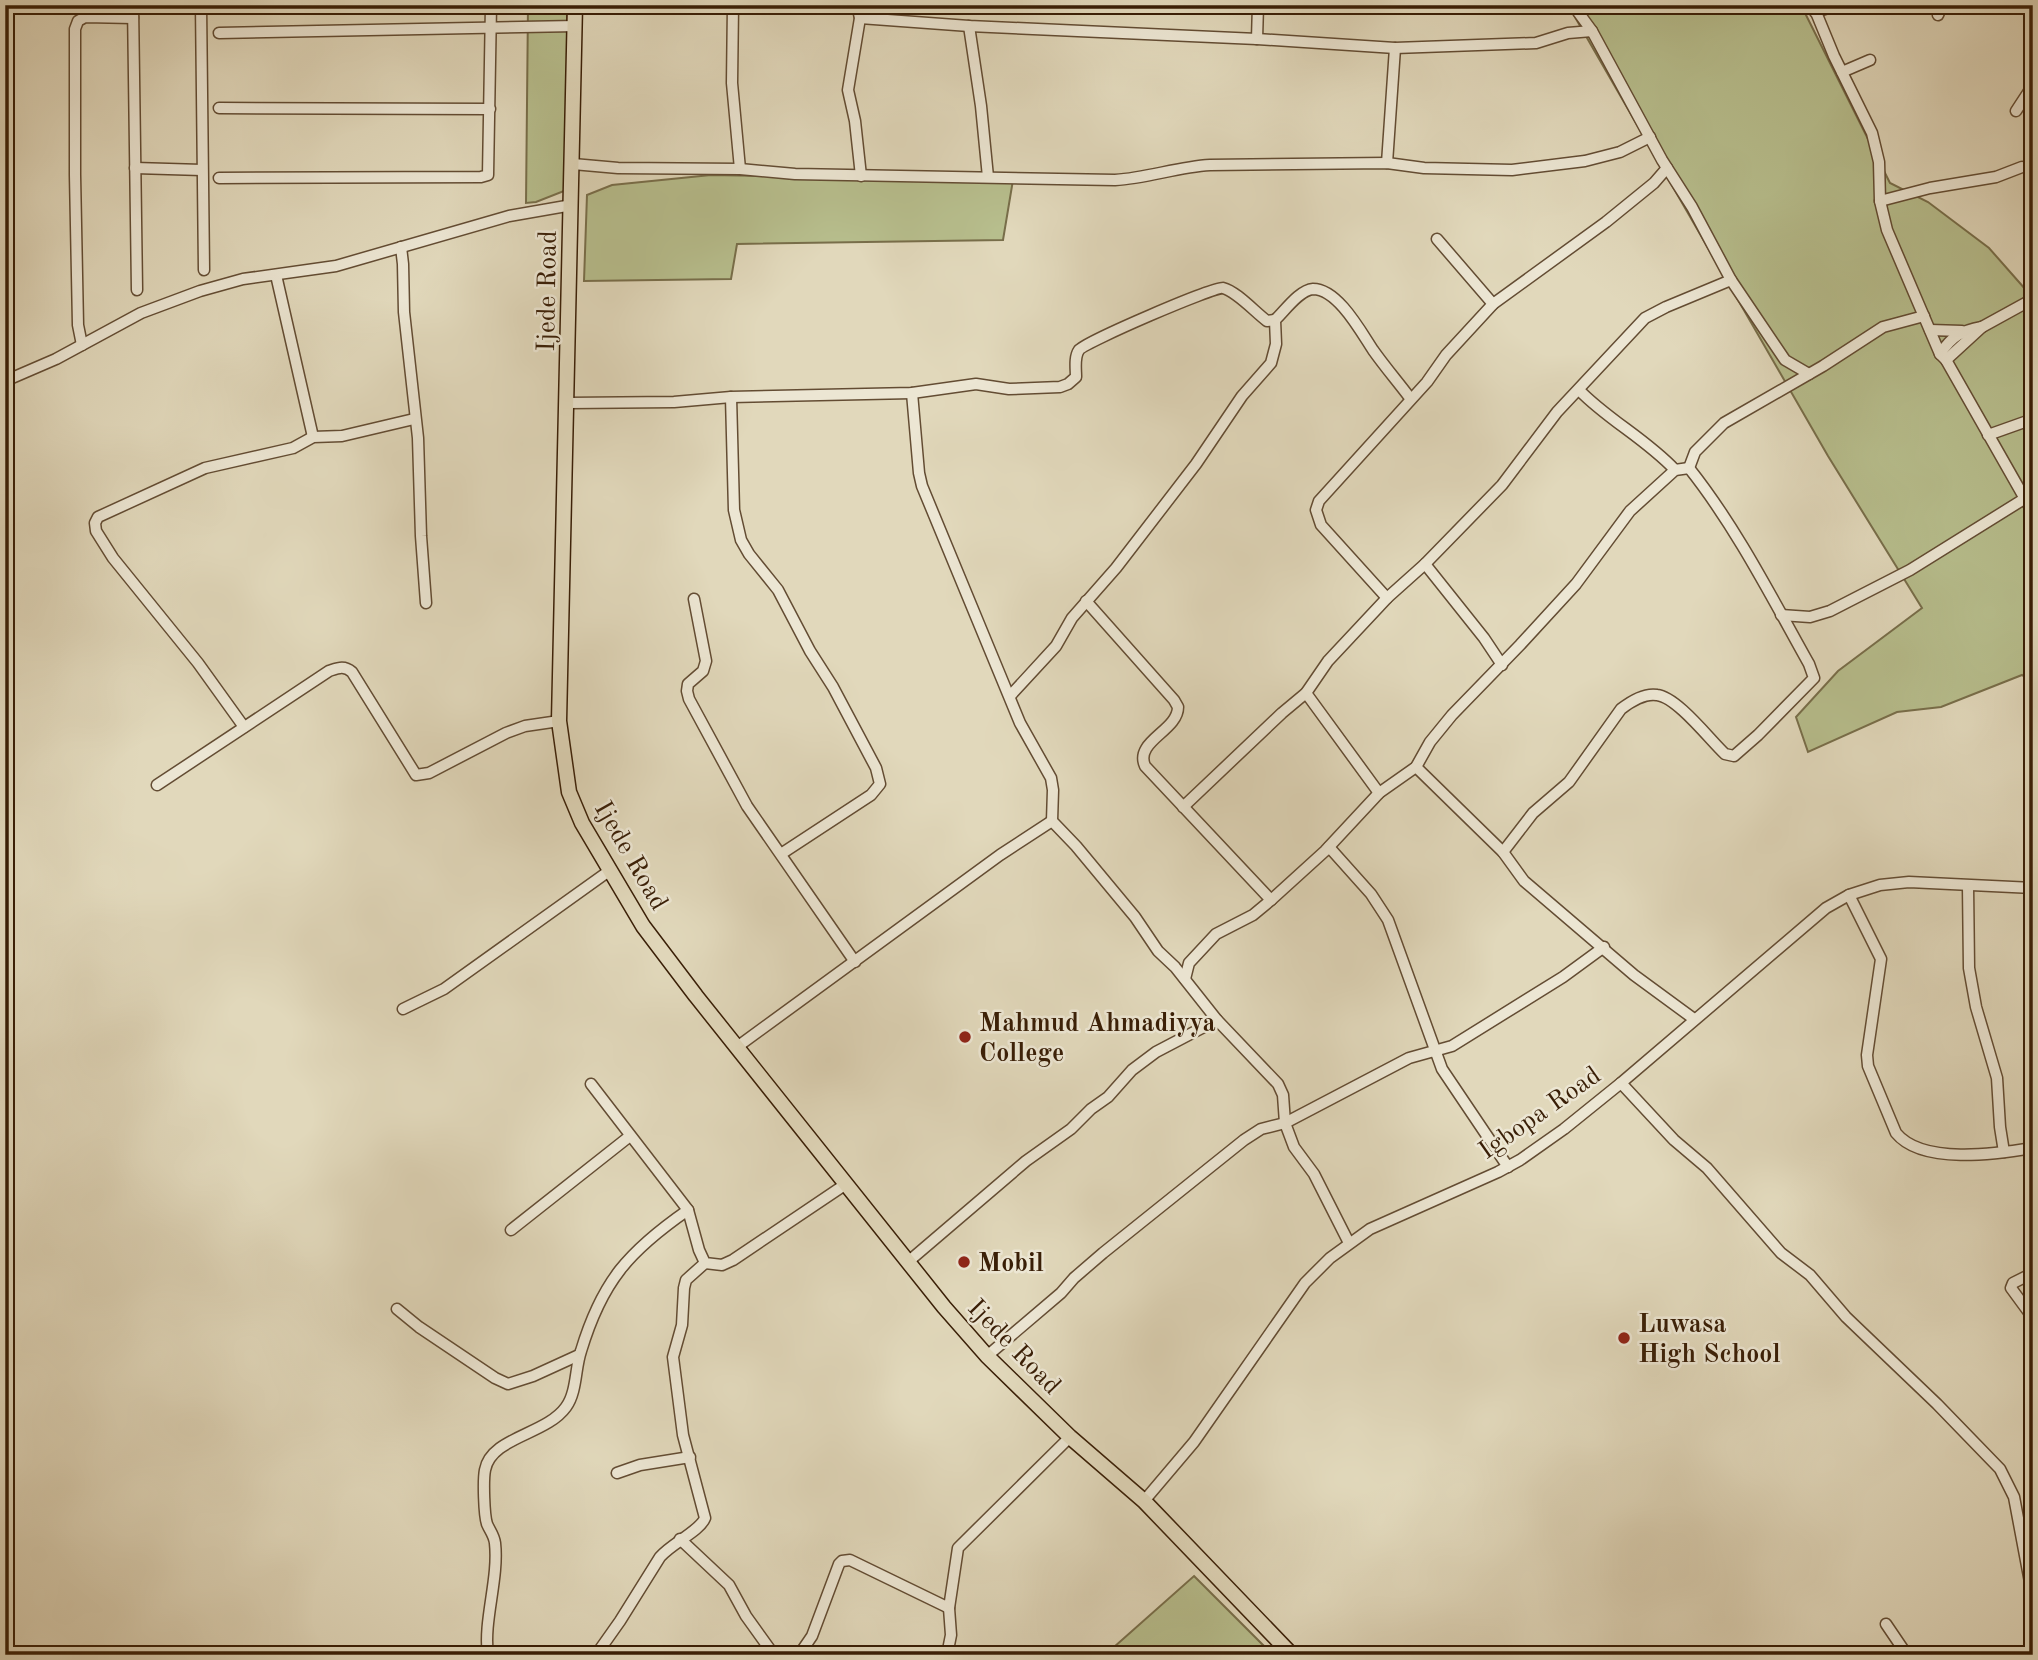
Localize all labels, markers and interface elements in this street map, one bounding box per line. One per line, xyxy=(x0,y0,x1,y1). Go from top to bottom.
street label: Ijede Road xyxy=(534,230,562,352)
street label: Ijede Road xyxy=(589,797,672,915)
place label: Mahmud Ahmadiyya College xyxy=(979,1011,1216,1067)
marker: Mahmud Ahmadiyya College xyxy=(957,1029,973,1045)
street label: Igbopa Road xyxy=(1475,1062,1606,1165)
place label: Mobil xyxy=(978,1251,1044,1277)
marker: Mobil xyxy=(956,1254,972,1270)
street label: Ijede Road xyxy=(962,1295,1065,1400)
place label: Luwasa High School xyxy=(1638,1312,1780,1368)
marker: Luwasa High School xyxy=(1616,1330,1632,1346)

